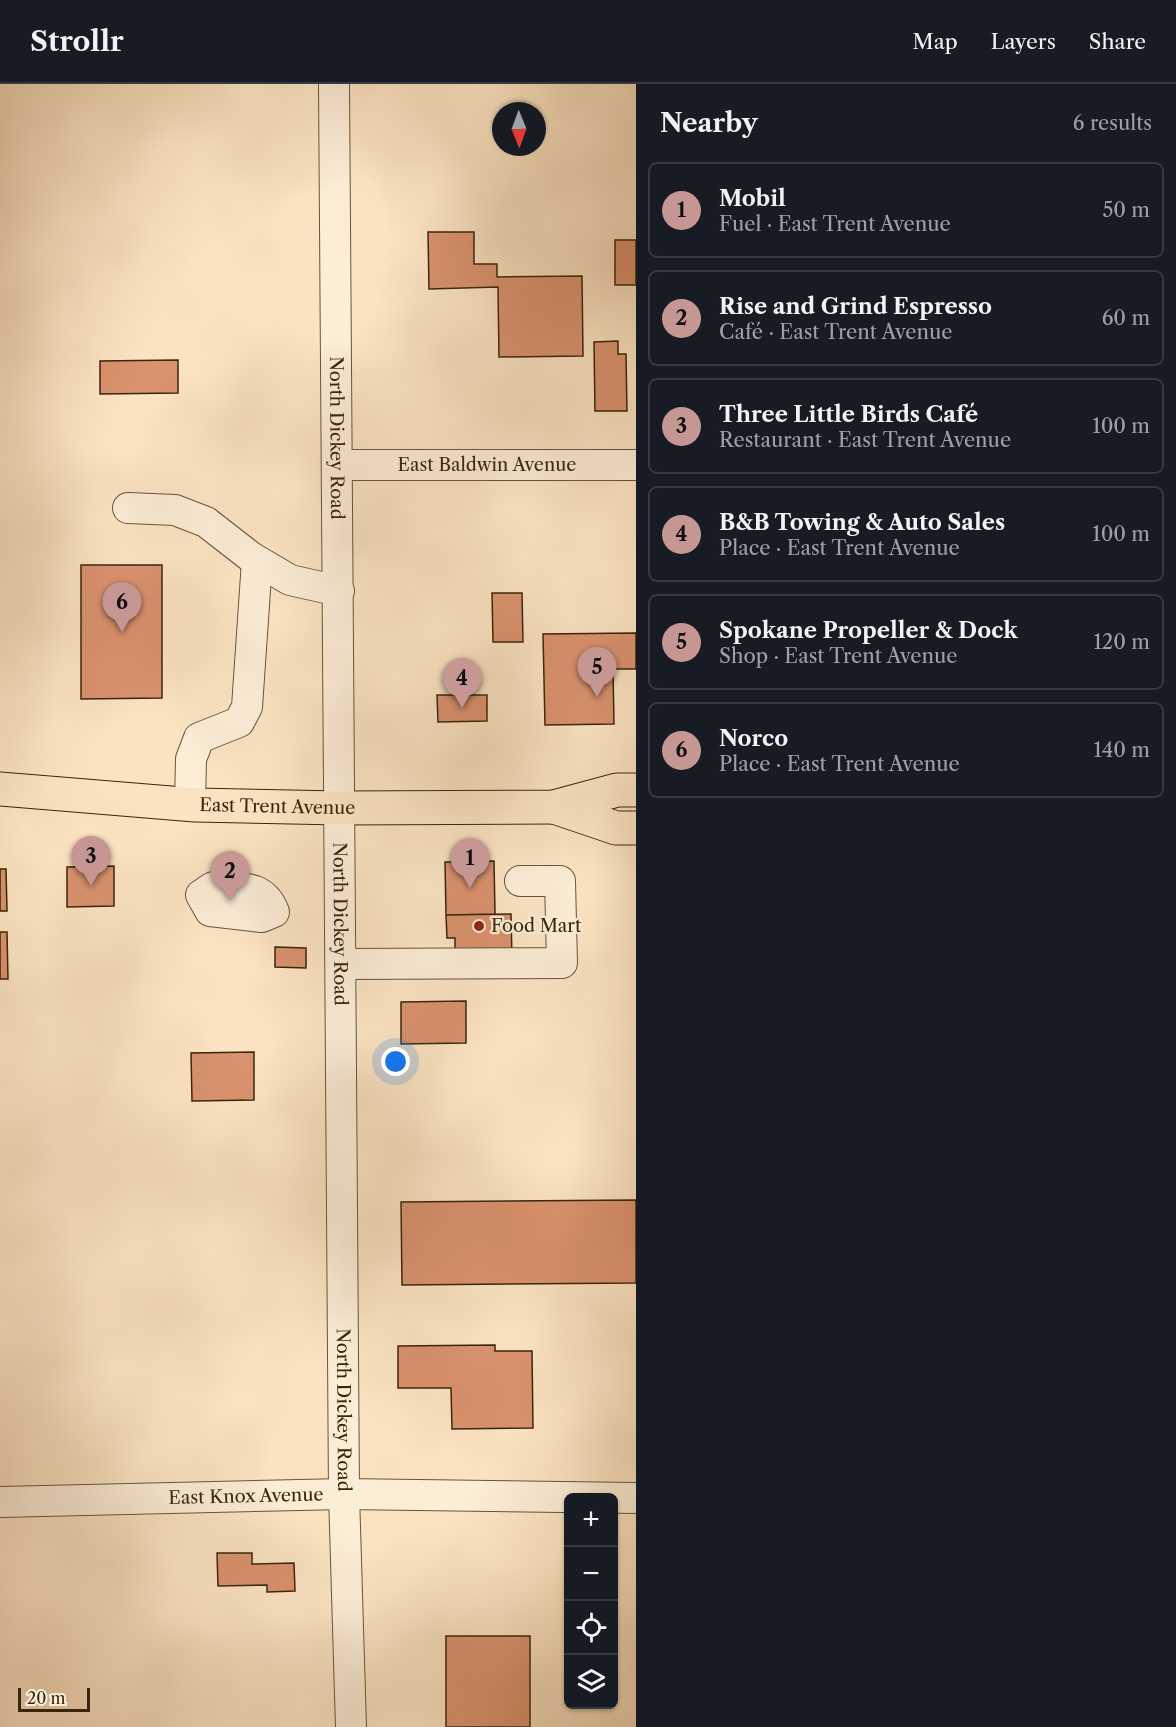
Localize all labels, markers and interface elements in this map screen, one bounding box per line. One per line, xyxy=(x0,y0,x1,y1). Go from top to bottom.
text: Strollr xyxy=(30,24,124,58)
text: Map xyxy=(913,29,958,54)
text: Layers xyxy=(991,29,1056,54)
text: Share xyxy=(1089,29,1146,54)
north arrow xyxy=(492,102,546,156)
text: Nearby xyxy=(660,107,758,139)
text: 6 results xyxy=(1073,111,1152,135)
text: Mobil xyxy=(719,185,786,212)
text: 1 xyxy=(677,198,686,222)
text: 50 m xyxy=(1103,198,1150,222)
text: Fuel · East Trent Avenue xyxy=(719,212,951,236)
text: Rise and Grind Espresso xyxy=(719,293,992,320)
text: 2 xyxy=(676,306,687,330)
text: 60 m xyxy=(1102,306,1150,330)
text: Café · East Trent Avenue xyxy=(719,320,952,344)
street label: North Dickey Road xyxy=(325,356,348,520)
text: Three Little Birds Café xyxy=(719,401,978,428)
text: 3 xyxy=(676,414,687,438)
text: 100 m xyxy=(1092,414,1150,438)
text: Restaurant · East Trent Avenue xyxy=(719,428,1011,452)
street label: East Baldwin Avenue xyxy=(398,454,576,476)
text: B&B Towing & Auto Sales xyxy=(719,509,1005,536)
text: 4 xyxy=(676,522,687,546)
text: 100 m xyxy=(1092,522,1150,546)
text: Place · East Trent Avenue xyxy=(719,536,960,560)
pin: 6 xyxy=(102,582,142,632)
text: Spokane Propeller & Dock xyxy=(719,617,1018,644)
text: 5 xyxy=(676,630,687,654)
text: 120 m xyxy=(1093,630,1150,654)
text: Shop · East Trent Avenue xyxy=(719,644,958,668)
pin: 5 xyxy=(578,648,616,697)
pin: 4 xyxy=(442,658,482,708)
text: Norco xyxy=(719,725,788,752)
text: 6 xyxy=(676,738,687,762)
text: 140 m xyxy=(1093,738,1150,762)
text: Place · East Trent Avenue xyxy=(719,752,960,776)
street label: East Trent Avenue xyxy=(199,794,355,819)
pin: 3 xyxy=(72,836,110,886)
pin: 1 xyxy=(450,838,490,888)
street label: North Dickey Road xyxy=(328,842,352,1006)
pin: 2 xyxy=(210,852,250,901)
place label: Food Mart xyxy=(491,915,582,937)
marker: Food Mart xyxy=(472,919,486,933)
your location xyxy=(381,1047,410,1076)
street label: North Dickey Road xyxy=(332,1328,355,1492)
street label: East Knox Avenue xyxy=(168,1483,324,1509)
map controls xyxy=(564,1493,618,1709)
button: + xyxy=(564,1493,618,1547)
button: − xyxy=(564,1547,618,1601)
button: locate xyxy=(564,1601,618,1655)
button: layers xyxy=(564,1655,618,1709)
scale bar xyxy=(18,1685,90,1712)
text: 20 m xyxy=(27,1688,66,1708)

